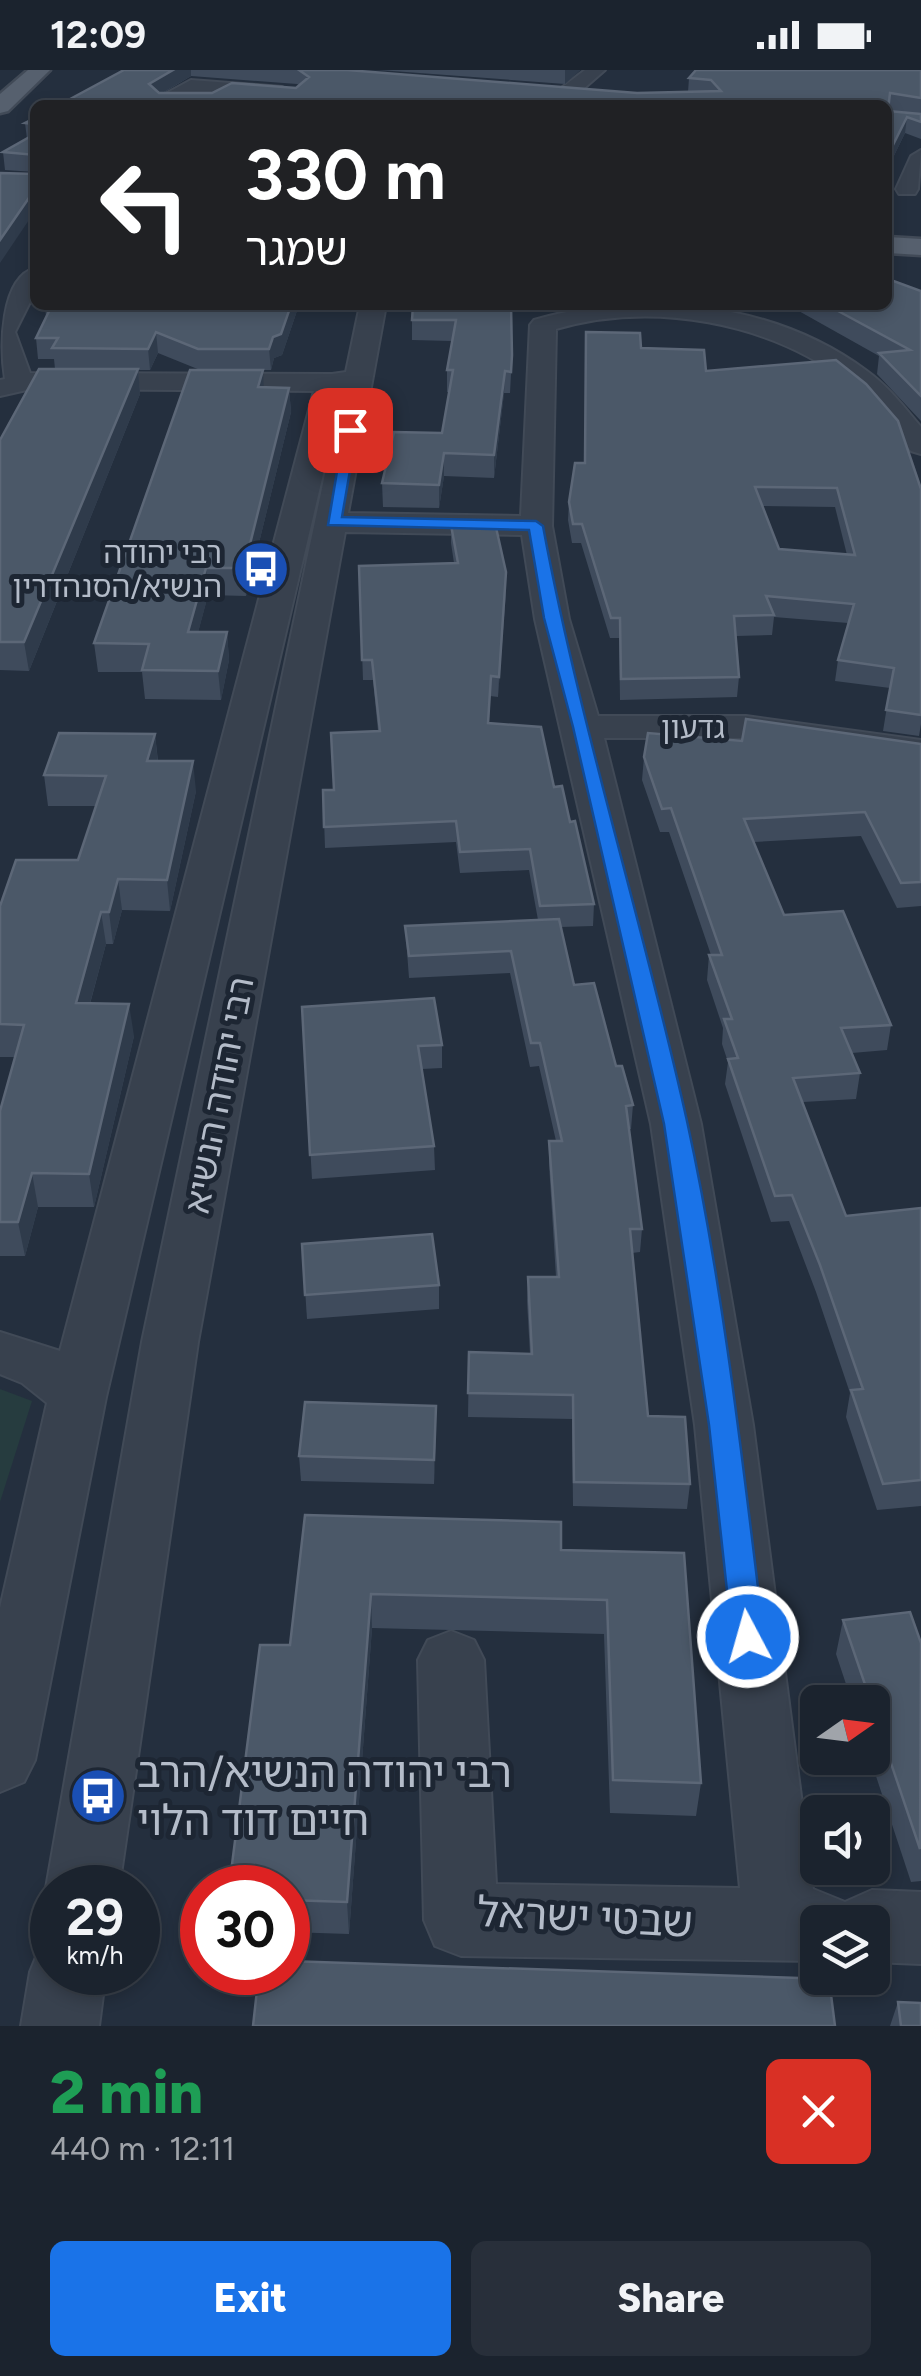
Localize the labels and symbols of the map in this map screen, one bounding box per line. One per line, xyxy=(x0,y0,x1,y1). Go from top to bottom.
pin xyxy=(308,388,393,473)
place label: רבי יהודה הנשיא/הסנהדרין xyxy=(13,534,222,605)
bus stop icon: רבי יהודה הנשיא/הסנהדרין xyxy=(231,539,291,599)
street label: גדעון xyxy=(661,709,725,746)
street label: רבי יהודה הנשיא xyxy=(175,973,263,1217)
position arrow xyxy=(696,1585,800,1689)
north arrow xyxy=(800,1685,890,1775)
place label: רבי יהודה הנשיא/הרב חיים דוד הלוי xyxy=(137,1747,512,1846)
bus stop icon: רבי יהודה הנשיא/הרב חיים דוד הלוי xyxy=(68,1766,128,1826)
speed limit sign: 30 xyxy=(180,1865,310,1995)
street label: שבטי ישראל xyxy=(476,1886,694,1948)

